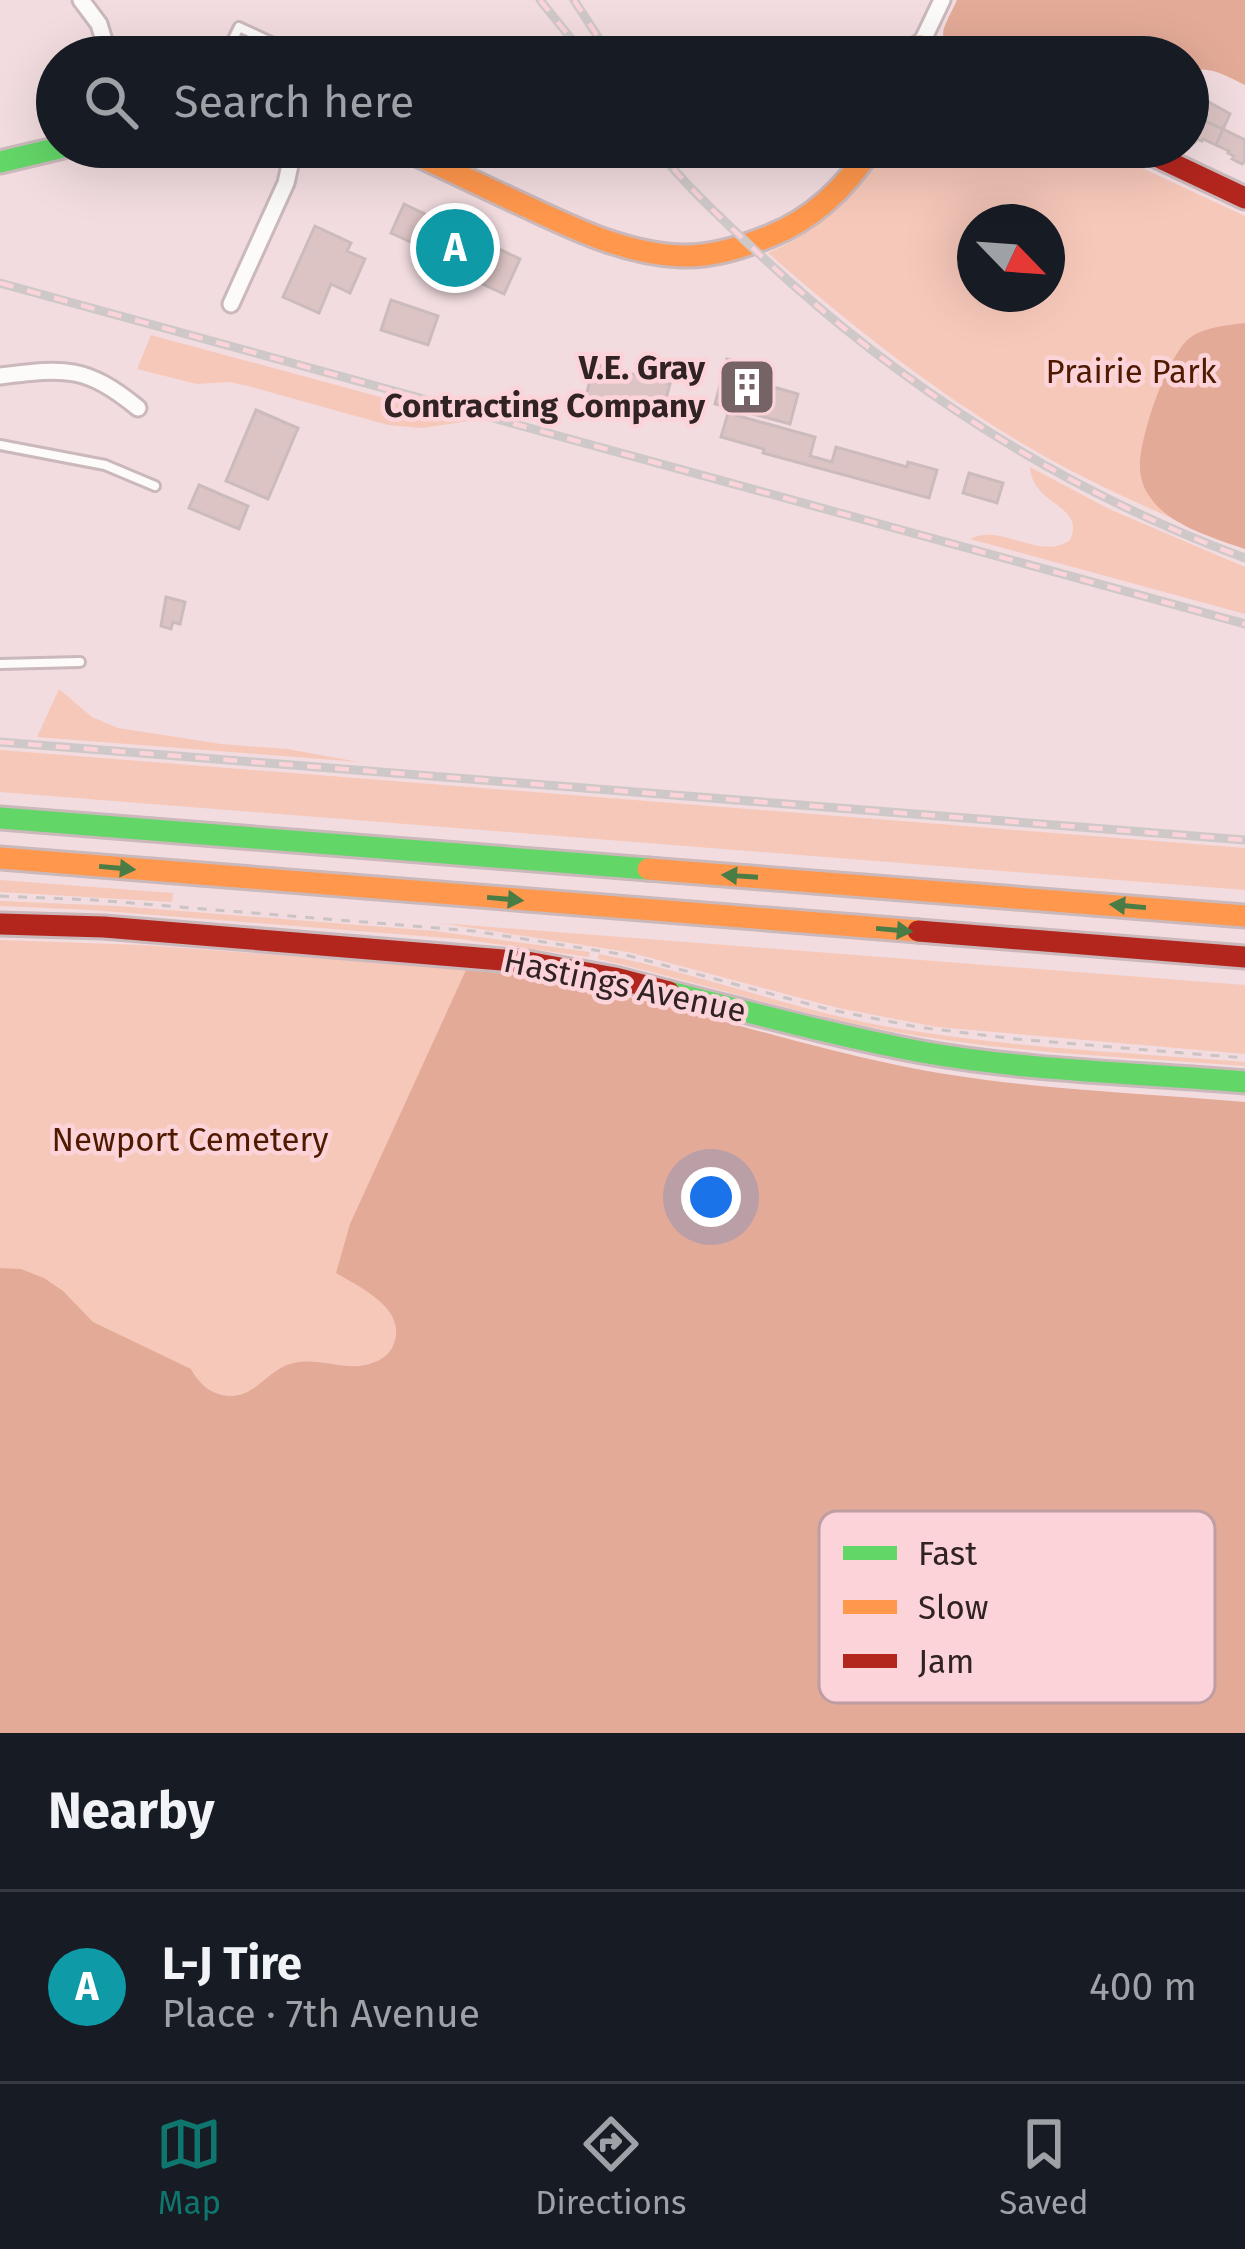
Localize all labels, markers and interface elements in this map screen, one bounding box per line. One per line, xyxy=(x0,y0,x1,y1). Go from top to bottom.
search box xyxy=(36,36,1209,168)
icon: search xyxy=(78,69,144,135)
text: Search here xyxy=(174,75,414,129)
pin: A xyxy=(416,203,494,293)
north arrow xyxy=(957,204,1065,312)
place label: V.E. Gray Contracting Company xyxy=(384,348,706,426)
park label: Prairie Park xyxy=(1045,352,1217,392)
building icon: V.E. Gray Contracting Company xyxy=(716,356,778,418)
one-way arrow xyxy=(99,858,136,877)
one-way arrow xyxy=(721,866,758,885)
one-way arrow xyxy=(487,890,524,909)
one-way arrow xyxy=(1109,897,1146,916)
one-way arrow xyxy=(876,920,913,939)
street label: Hastings Avenue xyxy=(500,941,750,1031)
park label: Newport Cemetery xyxy=(52,1120,328,1160)
your location xyxy=(681,1167,741,1227)
legend xyxy=(819,1511,1215,1703)
text: Fast xyxy=(918,1534,977,1574)
text: Slow xyxy=(918,1588,988,1628)
text: Jam xyxy=(918,1642,974,1682)
text: Nearby xyxy=(48,1780,214,1842)
text: L-J Tire xyxy=(162,1937,302,1991)
text: A xyxy=(75,1964,99,2010)
text: 400 m xyxy=(1089,1964,1197,2010)
text: Place · 7th Avenue xyxy=(162,1991,480,2037)
tab: Map xyxy=(156,2111,222,2223)
tab: Directions xyxy=(535,2111,687,2223)
tab: Saved xyxy=(999,2111,1089,2223)

